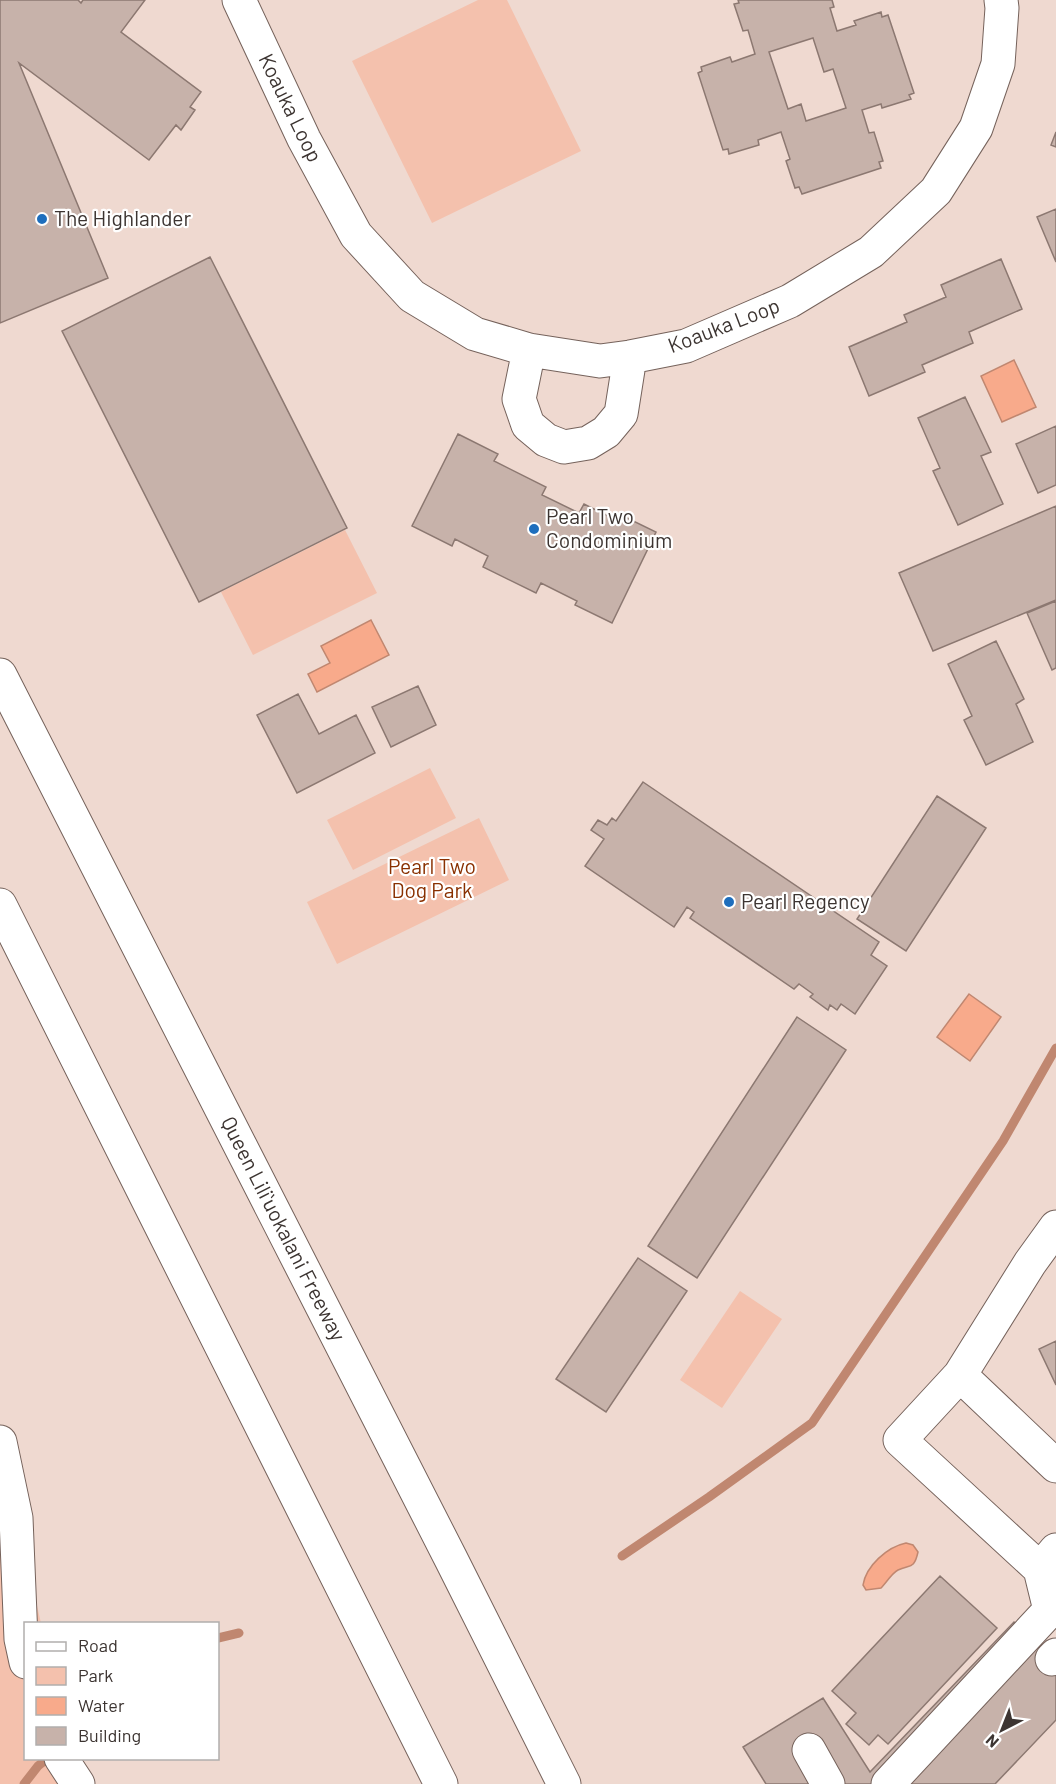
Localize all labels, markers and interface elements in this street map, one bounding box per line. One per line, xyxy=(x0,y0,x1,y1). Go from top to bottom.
street label: Koauka Loop xyxy=(254,49,328,166)
place label: The Highlander xyxy=(54,205,192,230)
marker: The Highlander xyxy=(35,212,49,226)
street label: Koauka Loop xyxy=(664,292,783,357)
place label: Pearl Two Condominium xyxy=(546,503,672,552)
marker: Pearl Two Condominium xyxy=(527,522,541,536)
park label: Pearl Two Dog Park xyxy=(388,853,476,902)
place label: Pearl Regency xyxy=(741,888,870,913)
marker: Pearl Regency xyxy=(722,895,736,909)
street label: Queen Liliʻuokalani Freeway xyxy=(217,1112,352,1345)
legend xyxy=(24,1622,219,1760)
text: Road xyxy=(78,1634,118,1656)
text: Park xyxy=(78,1664,113,1686)
text: Water xyxy=(78,1694,125,1716)
north arrow xyxy=(972,1700,1032,1760)
text: Building xyxy=(78,1724,141,1746)
text: N xyxy=(981,1731,1002,1752)

